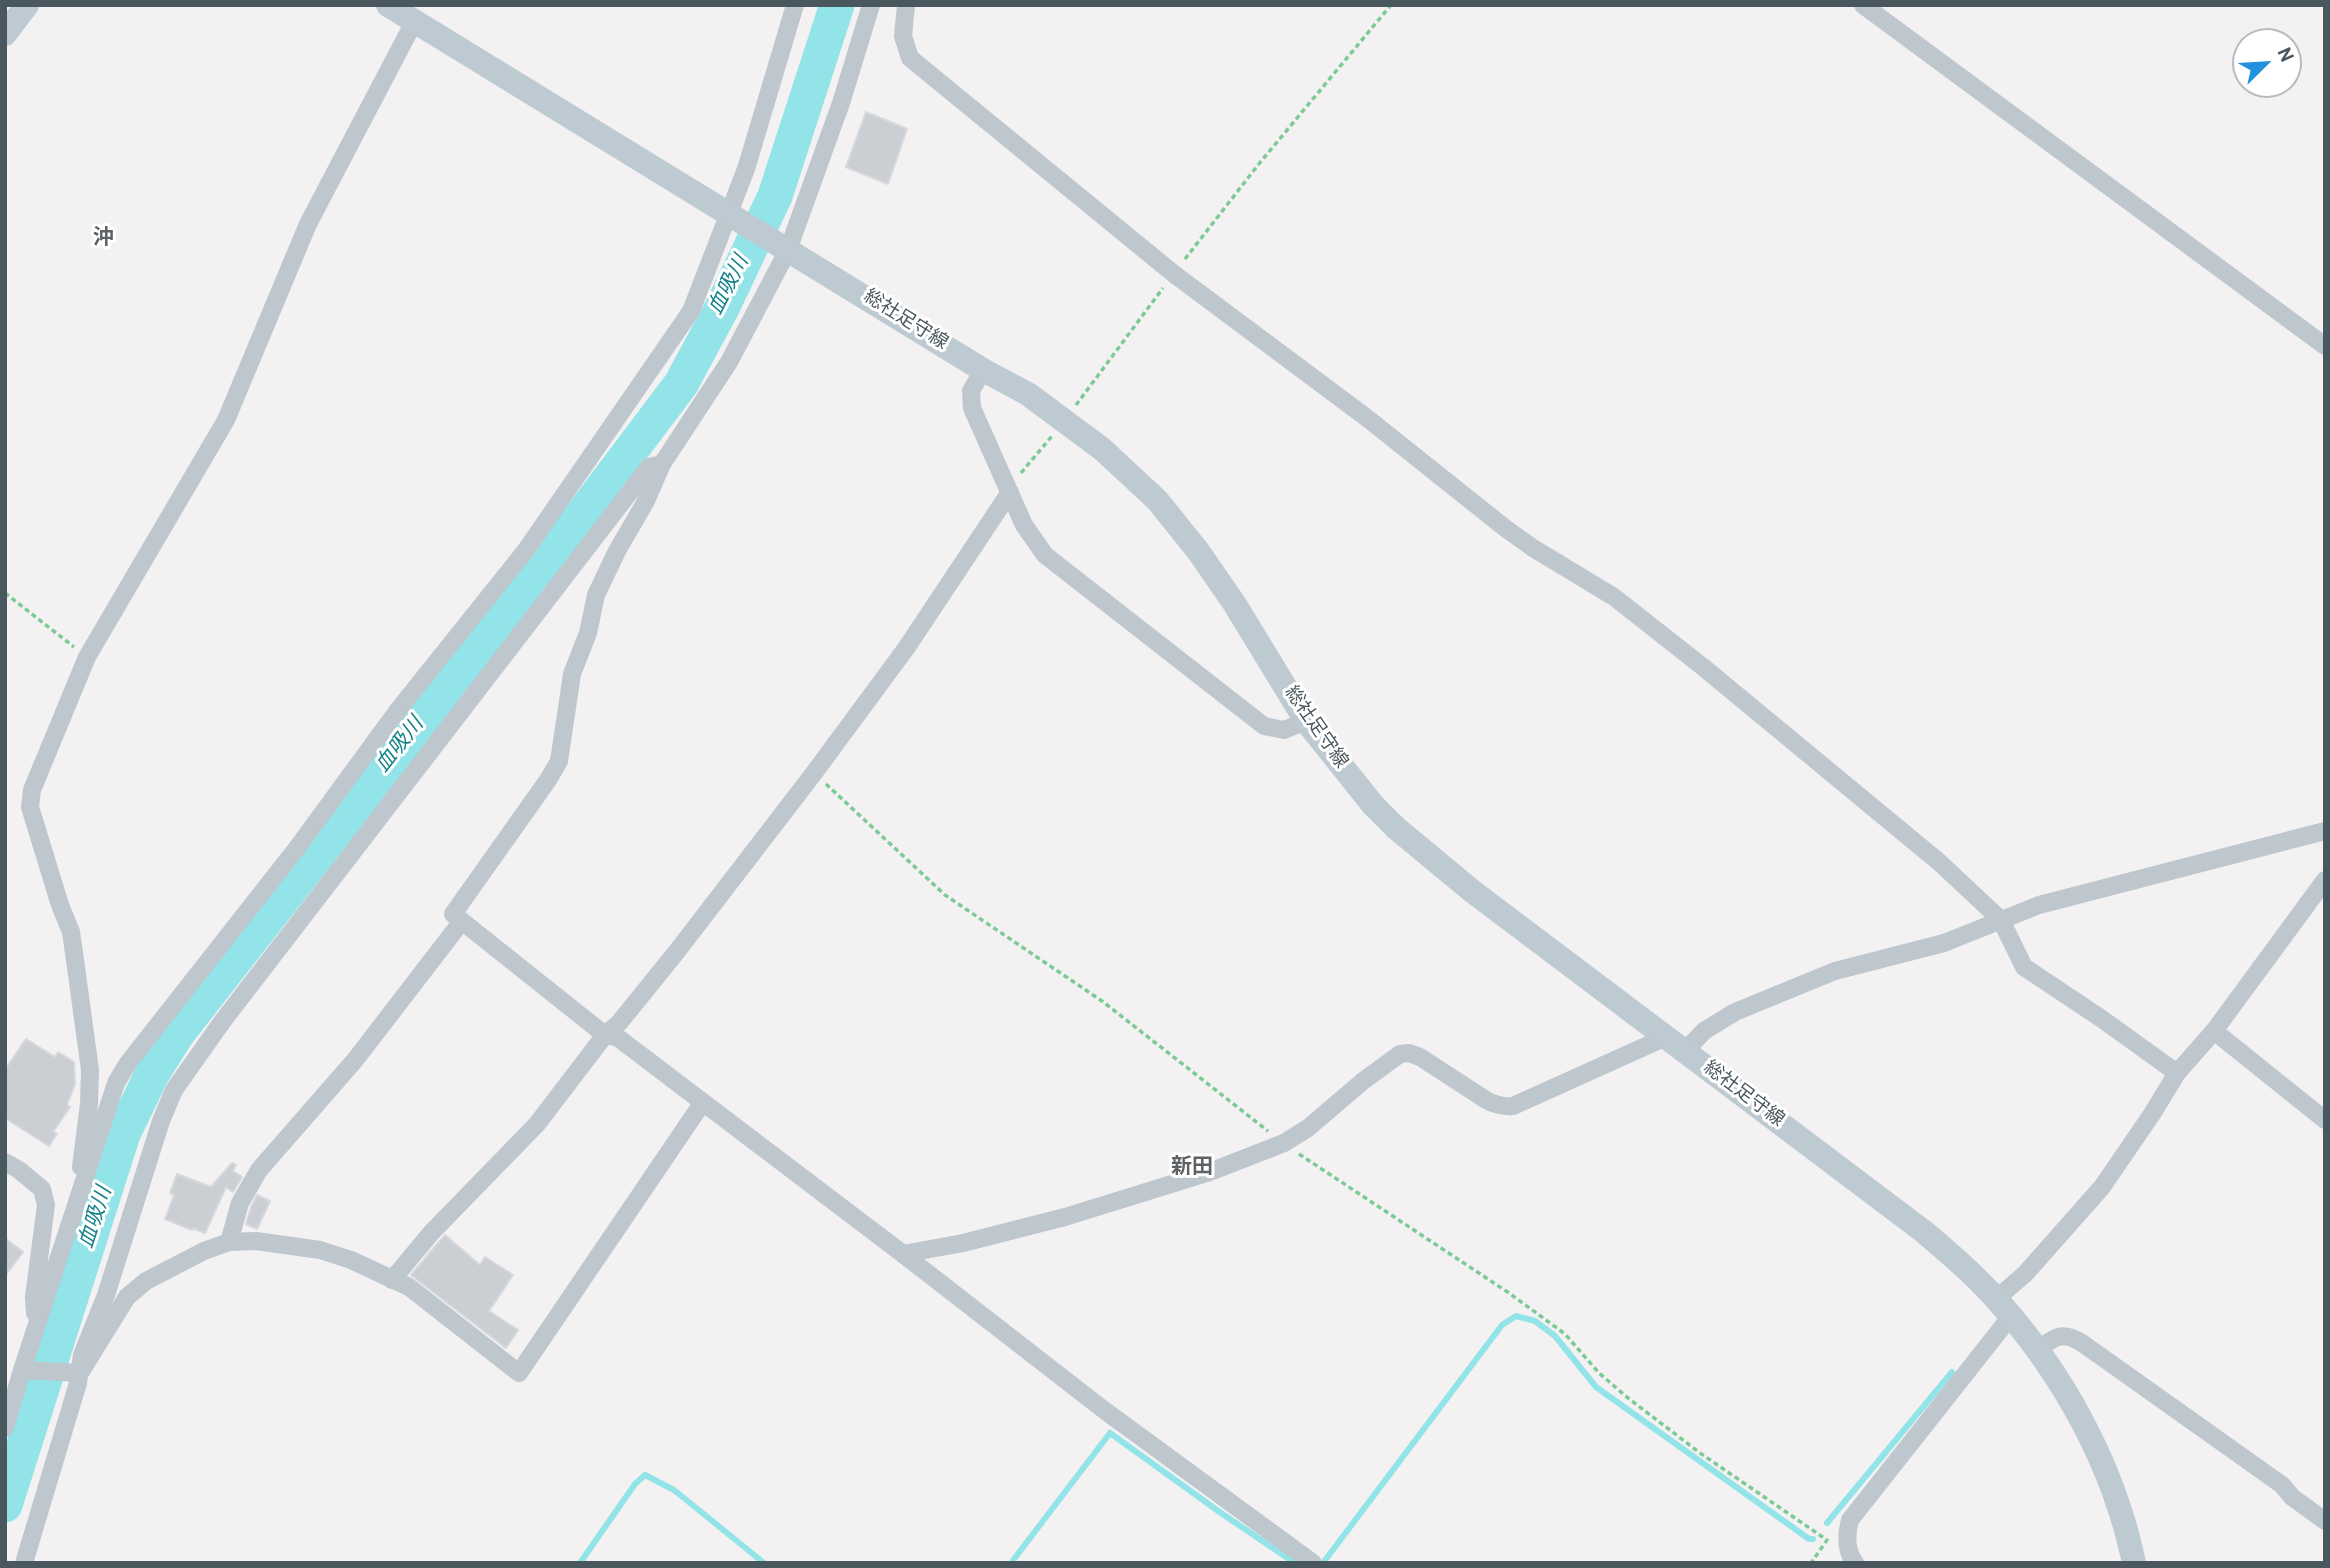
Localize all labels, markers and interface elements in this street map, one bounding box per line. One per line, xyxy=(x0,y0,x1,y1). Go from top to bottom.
north arrow xyxy=(2232,28,2302,98)
text: N xyxy=(2271,44,2298,66)
district label: 沖 xyxy=(93,227,113,253)
water label: 血吸川 xyxy=(704,252,756,320)
street label: 総社足守線 xyxy=(859,286,951,356)
street label: 総社足守線 xyxy=(1278,683,1352,773)
water label: 血吸川 xyxy=(372,713,430,779)
street label: 総社足守線 xyxy=(1698,1057,1788,1133)
district label: 新田 xyxy=(1171,1156,1213,1182)
water label: 血吸川 xyxy=(75,1184,119,1252)

